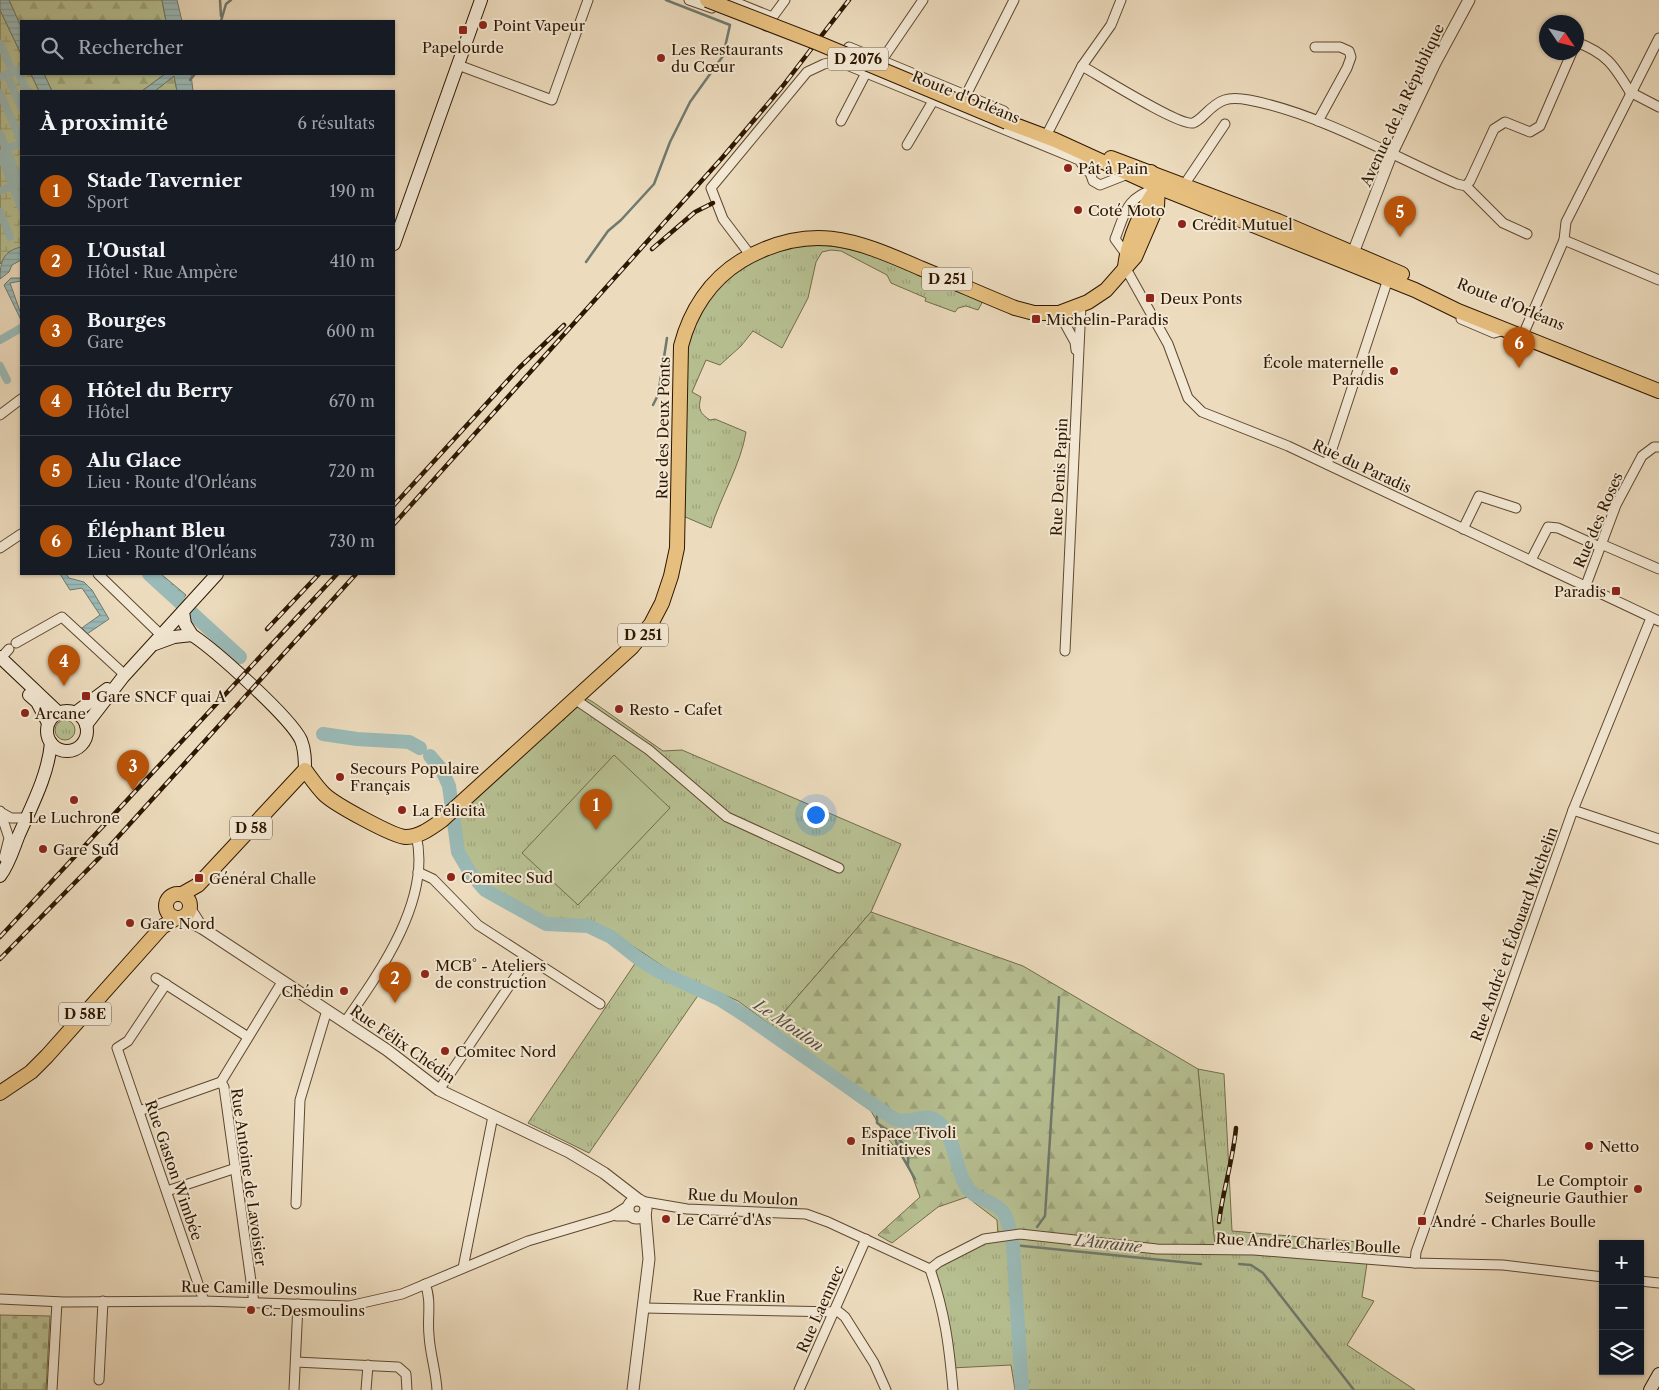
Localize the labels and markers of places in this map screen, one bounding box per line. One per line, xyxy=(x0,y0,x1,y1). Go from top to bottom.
place label: Point Vapeur xyxy=(493,16,586,35)
marker: Point Vapeur xyxy=(477,19,489,31)
marker: Papelourde xyxy=(457,24,469,36)
place label: Papelourde xyxy=(422,38,504,57)
place label: Les Restaurants du Cœur xyxy=(671,40,783,76)
marker: Les Restaurants du Cœur xyxy=(655,52,667,64)
place label: Pât à Pain xyxy=(1078,159,1149,178)
marker: Pât à Pain xyxy=(1062,162,1074,174)
pin: 5 xyxy=(1384,196,1416,237)
place label: Coté Moto xyxy=(1088,201,1165,220)
marker: Coté Moto xyxy=(1072,204,1084,216)
place label: Crédit Mutuel xyxy=(1192,215,1293,234)
marker: Crédit Mutuel xyxy=(1176,218,1188,230)
place label: Deux Ponts xyxy=(1160,289,1242,308)
marker: Deux Ponts xyxy=(1144,292,1156,304)
place label: Michelin-Paradis xyxy=(1046,310,1169,329)
marker: Michelin-Paradis xyxy=(1030,313,1042,325)
pin: 6 xyxy=(1503,327,1535,368)
place label: École maternelle Paradis xyxy=(1263,353,1384,389)
marker: École maternelle Paradis xyxy=(1388,365,1400,377)
place label: Paradis xyxy=(1554,582,1606,601)
marker: Paradis xyxy=(1610,585,1622,597)
pin: 4 xyxy=(48,645,80,686)
place label: Gare SNCF quai A xyxy=(96,687,227,706)
marker: Gare SNCF quai A xyxy=(80,690,92,702)
place label: Resto - Cafet xyxy=(629,700,723,719)
marker: Resto - Cafet xyxy=(613,703,625,715)
place label: Arcane xyxy=(34,704,86,723)
marker: Arcane xyxy=(19,707,31,719)
pin: 3 xyxy=(117,750,149,791)
place label: Secours Populaire Français xyxy=(350,759,479,795)
marker: Secours Populaire Français xyxy=(334,771,346,783)
pin: 1 xyxy=(580,789,612,830)
marker: Le Luchrone xyxy=(68,794,80,806)
place label: La Felicità xyxy=(412,801,486,820)
marker: La Felicità xyxy=(396,804,408,816)
place label: Le Luchrone xyxy=(28,808,120,827)
place label: Gare Sud xyxy=(53,840,119,859)
marker: Gare Sud xyxy=(37,843,49,855)
place label: Comitec Sud xyxy=(461,868,553,887)
place label: Général Challe xyxy=(209,869,316,888)
marker: Comitec Sud xyxy=(445,871,457,883)
marker: Général Challe xyxy=(193,872,205,884)
place label: Gare Nord xyxy=(140,914,215,933)
marker: Gare Nord xyxy=(124,917,136,929)
place label: MCB° - Ateliers de construction xyxy=(435,956,547,992)
pin: 2 xyxy=(379,962,411,1003)
marker: MCB° - Ateliers de construction xyxy=(419,968,431,980)
place label: Chédin xyxy=(282,982,335,1001)
marker: Chédin xyxy=(338,985,350,997)
place label: Comitec Nord xyxy=(455,1042,556,1061)
marker: Comitec Nord xyxy=(439,1045,451,1057)
place label: Espace Tivoli Initiatives xyxy=(861,1123,957,1159)
marker: Espace Tivoli Initiatives xyxy=(845,1135,857,1147)
place label: Netto xyxy=(1599,1137,1639,1156)
marker: Netto xyxy=(1583,1140,1595,1152)
place label: Le Comptoir Seigneurie Gauthier xyxy=(1485,1171,1629,1207)
marker: Le Comptoir Seigneurie Gauthier xyxy=(1632,1183,1644,1195)
place label: Le Carré d'As xyxy=(676,1210,772,1229)
place label: André - Charles Boulle xyxy=(1431,1212,1596,1231)
marker: Le Carré d'As xyxy=(660,1213,672,1225)
marker: André - Charles Boulle xyxy=(1416,1215,1428,1227)
place label: C. Desmoulins xyxy=(261,1301,365,1320)
marker: C. Desmoulins xyxy=(245,1304,257,1316)

